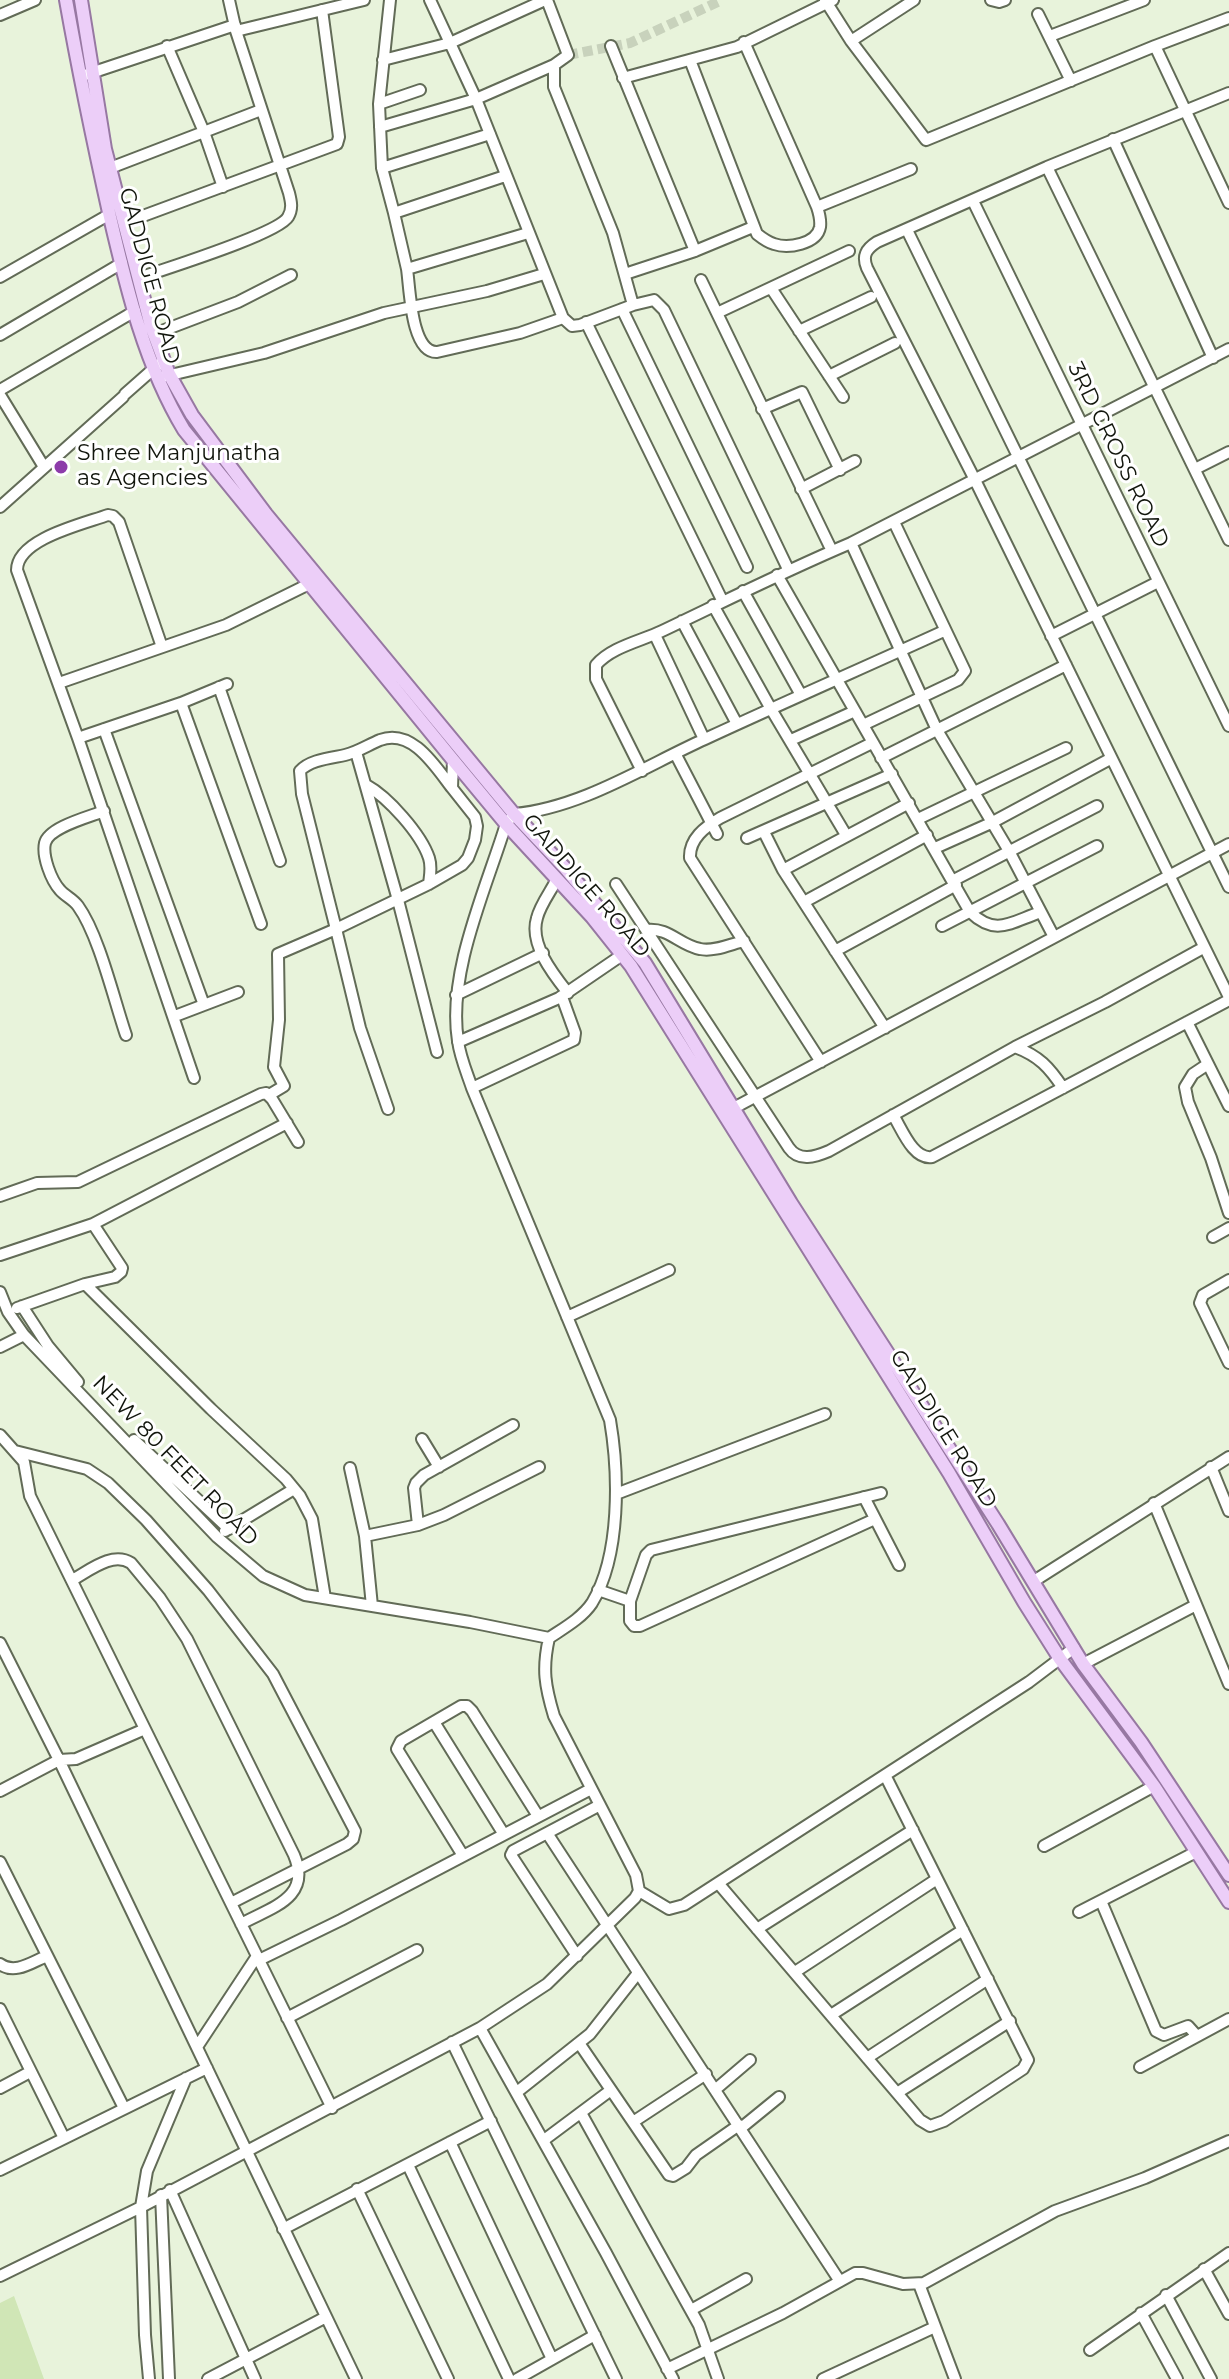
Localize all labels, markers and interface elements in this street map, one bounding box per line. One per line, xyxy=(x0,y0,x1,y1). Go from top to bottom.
street label: GADDIGE ROAD xyxy=(113,185,185,367)
street label: 3RD CROSS ROAD xyxy=(1062,358,1174,552)
place label: Shree Manjunatha as Agencies xyxy=(77,441,281,492)
marker: Shree Manjunatha as Agencies xyxy=(52,458,70,476)
street label: GADDIGE ROAD xyxy=(517,809,655,963)
street label: GADDIGE ROAD xyxy=(884,1345,1002,1513)
street label: NEW 80 FEET ROAD xyxy=(87,1370,263,1552)

